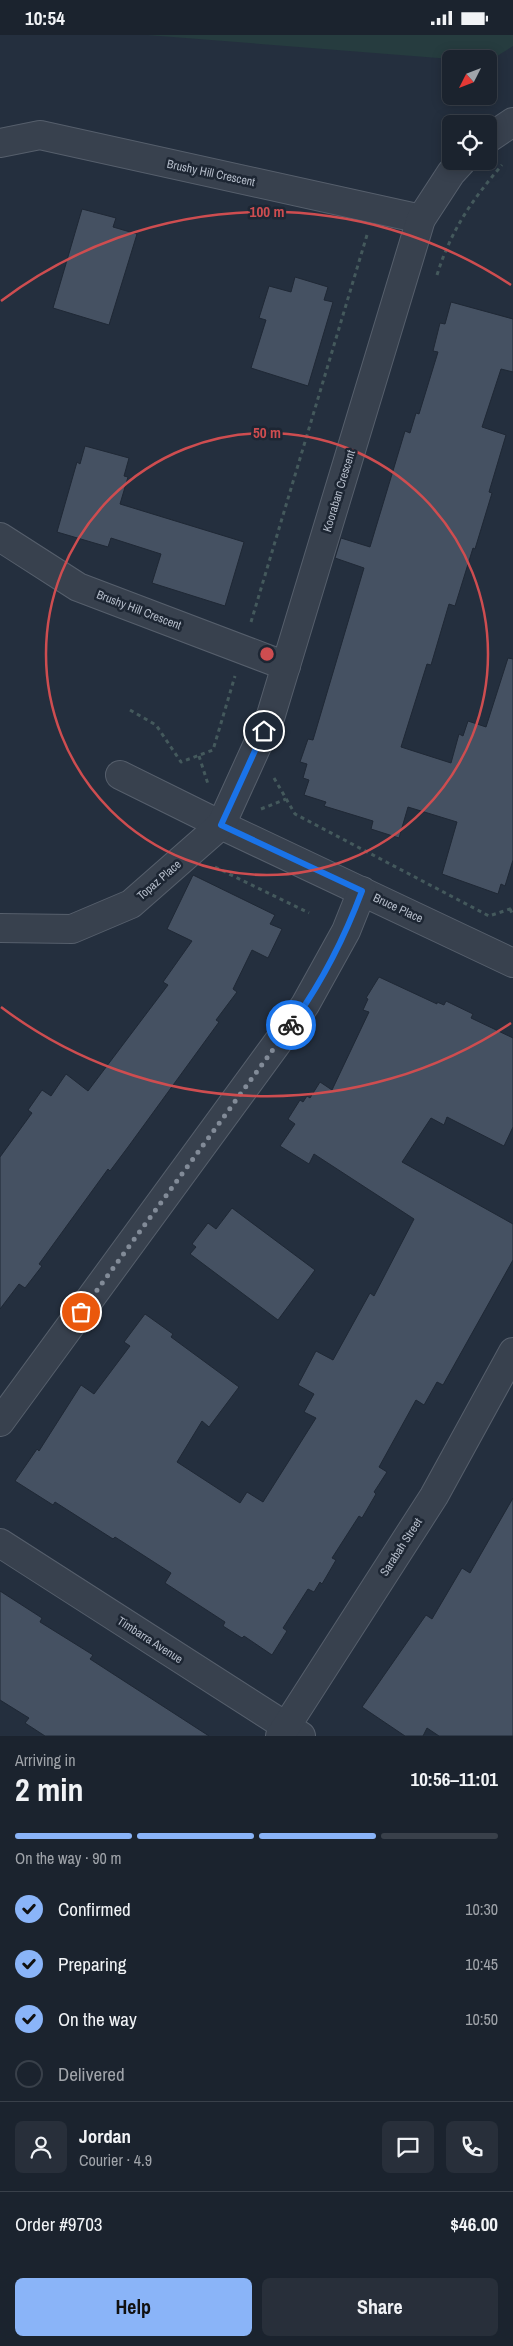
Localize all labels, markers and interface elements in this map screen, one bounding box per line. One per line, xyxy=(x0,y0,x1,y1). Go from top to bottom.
text: 10:54 xyxy=(25,5,65,31)
north arrow xyxy=(442,50,498,105)
map controls xyxy=(442,50,497,170)
button: locate xyxy=(442,115,497,170)
street label: Brushy Hill Crescent xyxy=(165,156,257,190)
text: 100 m xyxy=(250,201,284,222)
text: 50 m xyxy=(253,422,281,443)
street label: Kooraban Crescent xyxy=(319,448,359,534)
street label: Brushy Hill Crescent xyxy=(94,586,184,634)
centre of rings xyxy=(258,645,276,663)
pin xyxy=(243,710,285,752)
icon: home xyxy=(250,717,278,745)
street label: Topaz Place xyxy=(134,856,184,904)
street label: Bruce Place xyxy=(371,890,425,926)
courier xyxy=(266,1000,316,1050)
icon: bike xyxy=(277,1011,305,1039)
pin xyxy=(60,1291,102,1333)
icon: bag xyxy=(67,1298,95,1326)
street label: Sarabah Street xyxy=(376,1515,426,1579)
street label: Timbarra Avenue xyxy=(114,1613,186,1667)
text: Arriving in xyxy=(15,1749,76,1771)
text: 10:56–11:01 xyxy=(411,1766,498,1792)
text: 2 min xyxy=(15,1768,84,1811)
text: On the way · 90 m xyxy=(15,1847,121,1869)
icon: check xyxy=(15,1895,43,1923)
text: Confirmed xyxy=(58,1896,131,1922)
text: 10:30 xyxy=(465,1898,498,1920)
icon: check xyxy=(15,1950,43,1978)
text: Preparing xyxy=(58,1951,126,1977)
text: 10:45 xyxy=(465,1953,498,1975)
icon: check xyxy=(15,2005,43,2033)
text: On the way xyxy=(58,2006,137,2032)
text: 10:50 xyxy=(465,2008,498,2030)
text: Delivered xyxy=(58,2061,125,2087)
button: person xyxy=(15,2121,67,2173)
button: chat xyxy=(382,2121,434,2173)
button: phone xyxy=(446,2121,498,2173)
text: Jordan xyxy=(79,2123,131,2149)
text: Courier · 4.9 xyxy=(79,2149,152,2171)
text: Order #9703 xyxy=(15,2211,102,2237)
text: $46.00 xyxy=(450,2211,498,2237)
button: Help xyxy=(15,2278,252,2336)
button: Share xyxy=(262,2278,498,2336)

